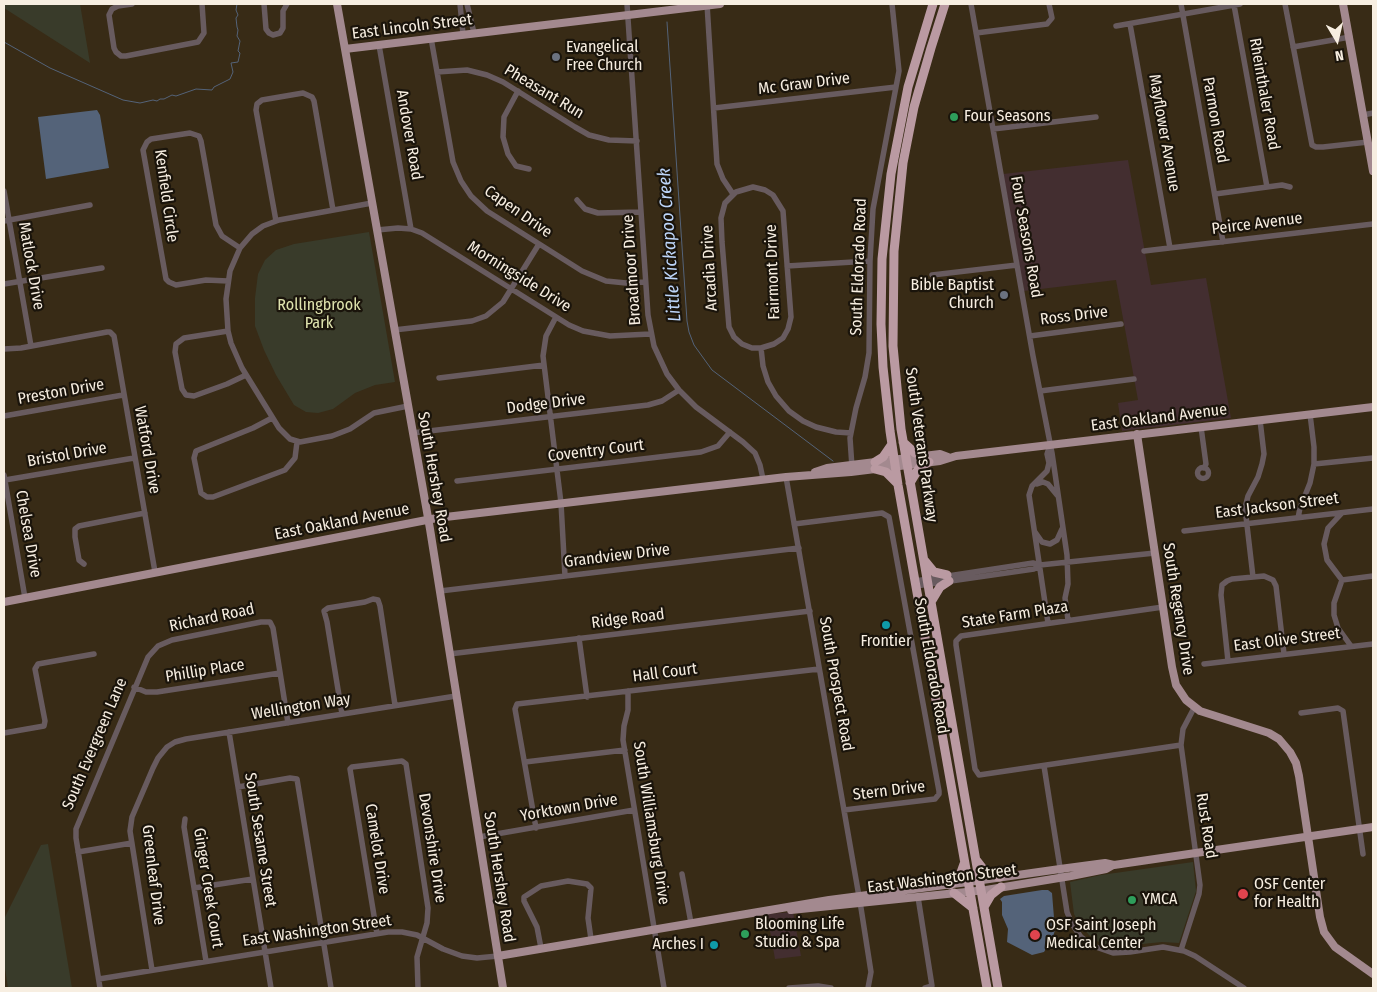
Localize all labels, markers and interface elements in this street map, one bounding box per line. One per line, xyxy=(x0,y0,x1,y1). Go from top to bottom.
street label: East Lincoln Street xyxy=(351,10,473,44)
north arrow xyxy=(1312,15,1362,65)
street label: Rheinthaler Road xyxy=(1245,36,1283,152)
place label: Evangelical Free Church xyxy=(566,38,642,76)
text: N xyxy=(1334,46,1345,64)
marker: Evangelical Free Church xyxy=(550,51,562,63)
street label: Pheasant Run xyxy=(501,61,587,123)
street label: Mc Graw Drive xyxy=(757,69,851,99)
street label: Mayflower Avenue xyxy=(1144,73,1184,193)
street label: Parmon Road xyxy=(1198,75,1232,165)
street label: Andover Road xyxy=(392,88,426,182)
place label: Four Seasons xyxy=(964,107,1051,127)
marker: Four Seasons xyxy=(948,111,960,123)
street label: Kenfield Circle xyxy=(150,148,182,244)
water label: Little Kickapoo Creek xyxy=(654,167,686,323)
street label: Four Seasons Road xyxy=(1006,175,1046,299)
street label: Capen Drive xyxy=(480,182,556,242)
street label: South Eldorado Road xyxy=(847,198,871,336)
street label: Peirce Avenue xyxy=(1211,209,1303,239)
street label: Broadmoor Drive xyxy=(619,214,645,326)
street label: Matlock Drive xyxy=(14,221,48,311)
street label: Arcadia Drive xyxy=(698,224,722,312)
street label: Fairmont Drive xyxy=(762,224,784,320)
street label: Morningside Drive xyxy=(464,237,574,317)
place label: Bible Baptist Church xyxy=(910,276,994,314)
marker: Bible Baptist Church xyxy=(998,289,1010,301)
park label: Rollingbrook Park xyxy=(277,296,361,334)
street label: Ross Drive xyxy=(1039,302,1109,330)
street label: South Veterans Parkway xyxy=(901,366,941,524)
street label: Preston Drive xyxy=(16,375,106,409)
street label: Dodge Drive xyxy=(506,390,586,418)
street label: East Oakland Avenue xyxy=(1090,400,1228,436)
street label: Watford Drive xyxy=(130,404,164,496)
street label: South Hershey Road xyxy=(413,410,455,544)
street label: Coventry Court xyxy=(547,436,645,466)
street label: Bristol Drive xyxy=(26,439,108,471)
street label: Chelsea Drive xyxy=(11,489,45,579)
street label: East Jackson Street xyxy=(1214,489,1340,523)
street label: East Oakland Avenue xyxy=(273,500,411,544)
street label: Grandview Drive xyxy=(563,540,671,572)
street label: South Regency Drive xyxy=(1158,541,1198,677)
street label: South Eldorado Road xyxy=(910,597,952,735)
street label: State Farm Plaza xyxy=(961,597,1069,633)
street label: Richard Road xyxy=(168,600,256,636)
street label: Ridge Road xyxy=(590,605,666,633)
street label: South Prospect Road xyxy=(815,615,857,753)
marker: Frontier xyxy=(880,619,892,631)
street label: East Olive Street xyxy=(1233,624,1341,656)
place label: Frontier xyxy=(860,632,912,652)
street label: Phillip Place xyxy=(164,655,246,687)
street label: Hall Court xyxy=(632,660,698,686)
street label: South Evergreen Lane xyxy=(59,675,131,813)
street label: Wellington Way xyxy=(250,690,352,724)
street label: South Williamsburg Drive xyxy=(629,740,673,906)
street label: South Sesame Street xyxy=(240,771,280,909)
street label: Stern Drive xyxy=(852,777,926,805)
street label: Yorktown Drive xyxy=(519,790,619,826)
street label: Devonshire Drive xyxy=(414,792,450,904)
street label: Rust Road xyxy=(1191,792,1221,860)
street label: Camelot Drive xyxy=(360,802,394,896)
street label: South Hershey Road xyxy=(479,810,519,944)
street label: Greenleaf Drive xyxy=(137,824,169,926)
street label: Ginger Creek Court xyxy=(189,826,227,950)
street label: East Washington Street xyxy=(866,860,1018,898)
place label: OSF Center for Health xyxy=(1254,875,1325,913)
marker: OSF Center for Health xyxy=(1236,887,1250,901)
place label: YMCA xyxy=(1142,890,1177,910)
marker: YMCA xyxy=(1126,894,1138,906)
street label: East Washington Street xyxy=(241,911,393,951)
place label: Blooming Life Studio & Spa xyxy=(755,915,845,953)
place label: OSF Saint Joseph Medical Center xyxy=(1046,916,1156,954)
marker: Blooming Life Studio & Spa xyxy=(739,928,751,940)
marker: OSF Saint Joseph Medical Center xyxy=(1028,928,1042,942)
place label: Arches I xyxy=(652,935,704,955)
marker: Arches I xyxy=(708,939,720,951)

